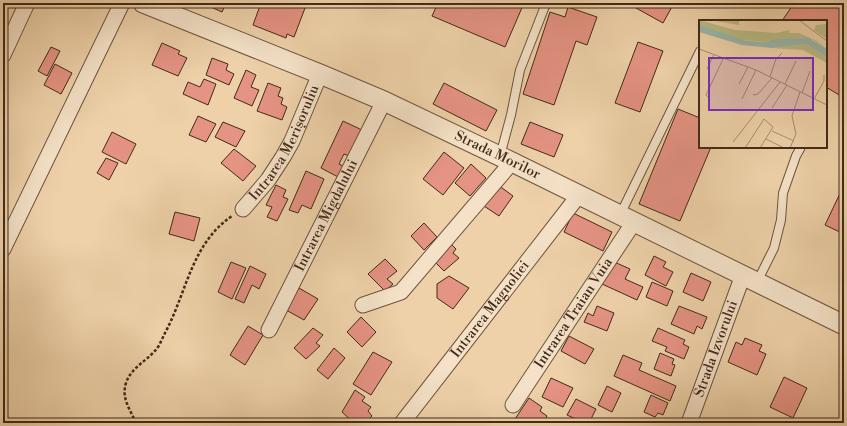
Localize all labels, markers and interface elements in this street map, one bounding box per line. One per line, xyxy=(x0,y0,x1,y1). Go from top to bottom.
inset map xyxy=(699,20,827,148)
street label: Intrarea Merișoruliu xyxy=(245,82,323,204)
street label: Strada Morilor xyxy=(452,127,544,184)
street label: Intrarea Migdalului xyxy=(291,156,362,275)
street label: Intrarea Traian Vuia xyxy=(531,254,617,372)
street label: Intrarea Magnoliei xyxy=(447,257,534,361)
street label: Strada Izvorului xyxy=(690,298,742,400)

